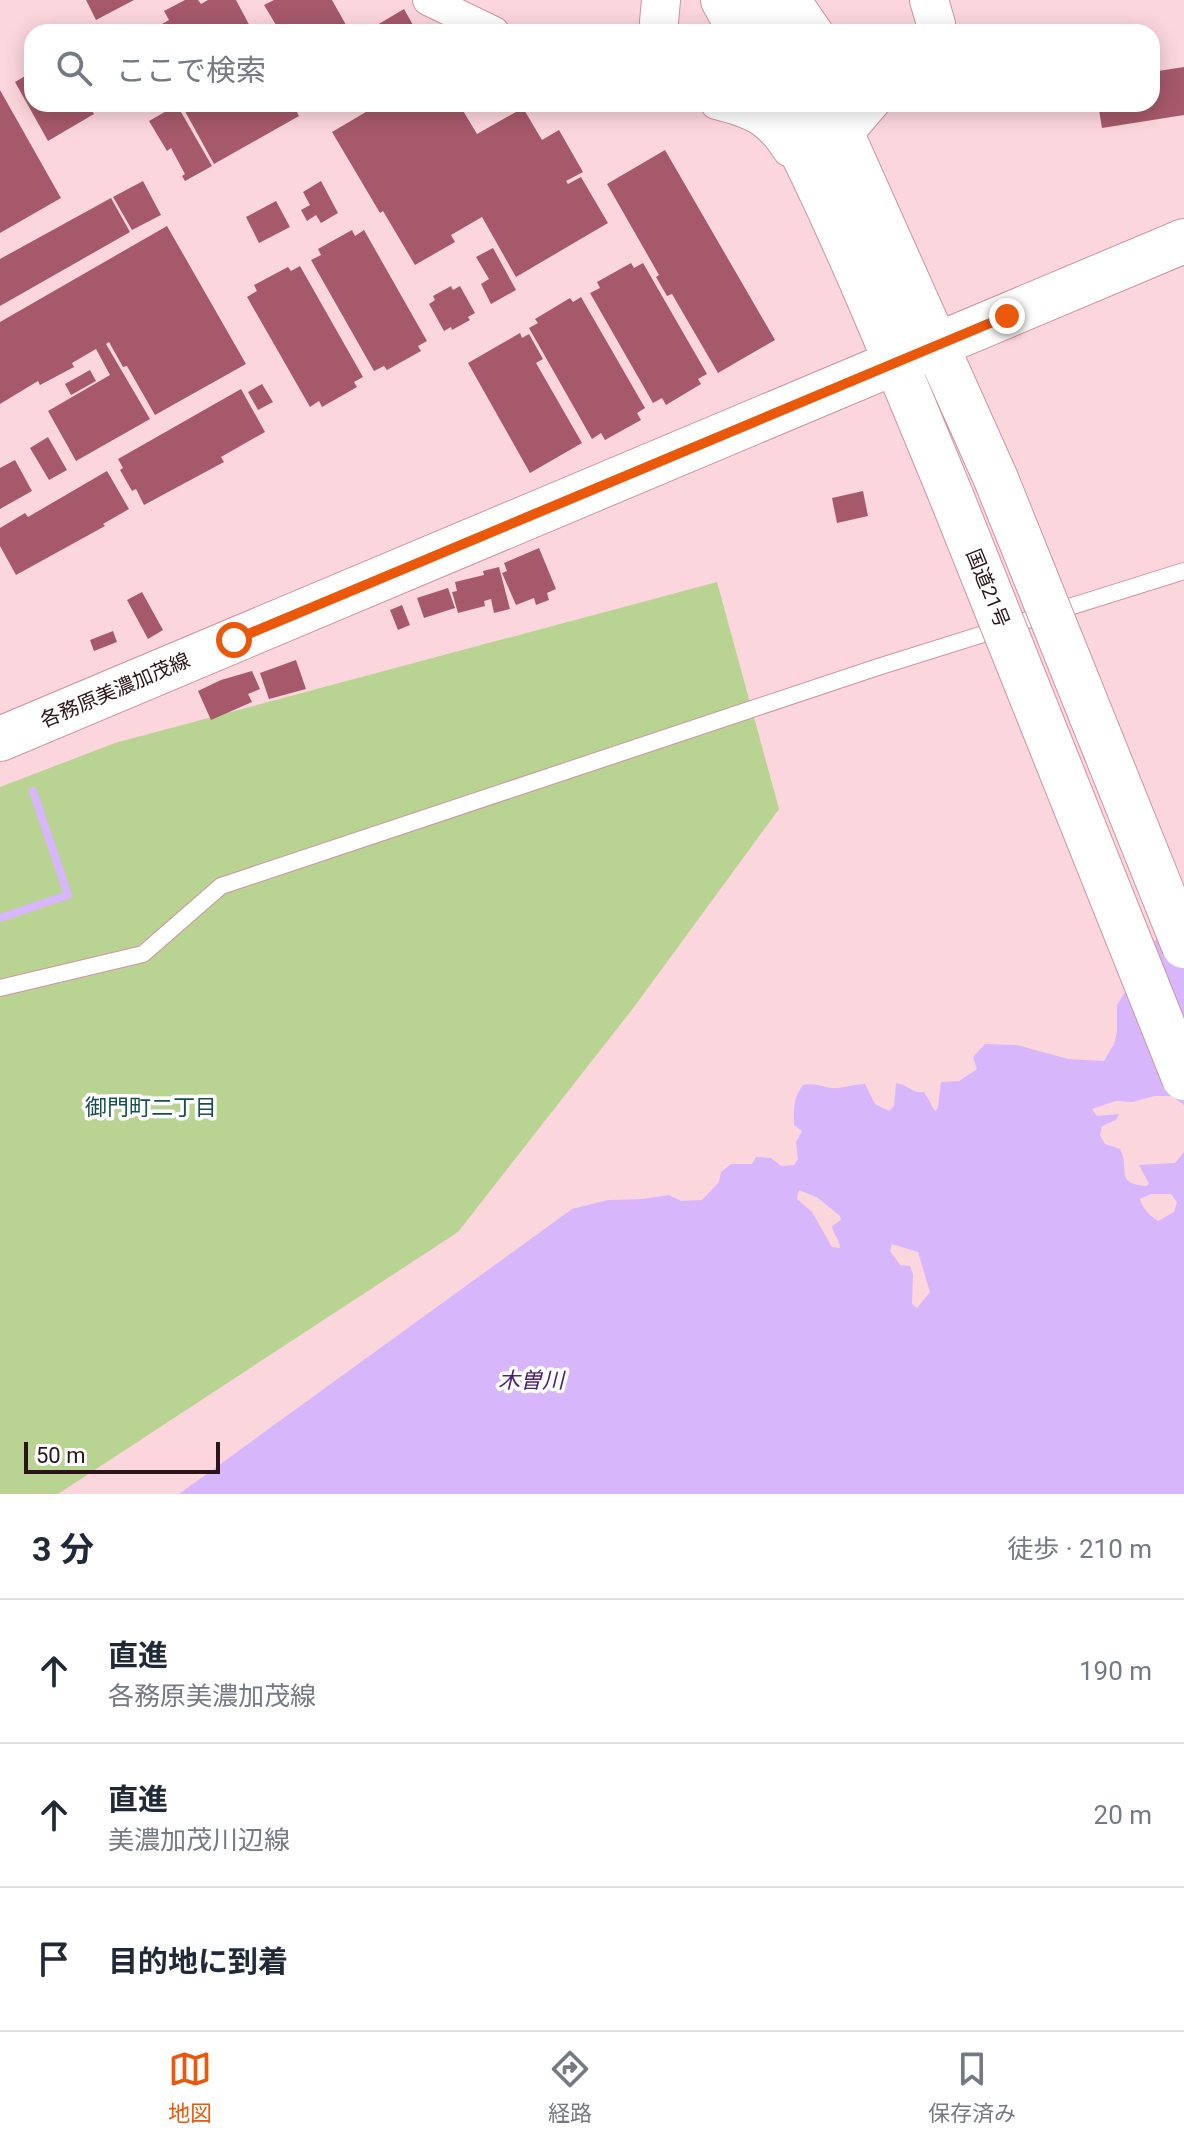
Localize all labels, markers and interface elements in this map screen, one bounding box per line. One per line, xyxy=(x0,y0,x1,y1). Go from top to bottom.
search box xyxy=(24,24,1160,112)
icon: search xyxy=(52,46,96,90)
text: ここで検索 xyxy=(116,53,266,88)
route end xyxy=(989,298,1025,334)
street label: 国道21号 xyxy=(961,545,1015,631)
route start xyxy=(216,622,252,658)
street label: 各務原美濃加茂線 xyxy=(37,648,193,732)
district label: 御門町二丁目 xyxy=(85,1095,217,1120)
water label: 木曽川 xyxy=(498,1368,566,1393)
scale bar xyxy=(24,1438,220,1474)
text: 50 m xyxy=(36,1443,85,1468)
text: 3 分 xyxy=(32,1529,94,1569)
text: 徒歩 · 210 m xyxy=(1007,1534,1152,1564)
text: 直進 xyxy=(108,1638,168,1673)
icon: ahead xyxy=(32,1649,76,1693)
text: 190 m xyxy=(1079,1656,1152,1686)
text: 各務原美濃加茂線 xyxy=(108,1681,316,1711)
text: 直進 xyxy=(108,1782,168,1817)
icon: ahead xyxy=(32,1793,76,1837)
text: 20 m xyxy=(1094,1800,1152,1830)
text: 美濃加茂川辺線 xyxy=(108,1825,290,1855)
icon: arrive xyxy=(32,1937,76,1981)
text: 目的地に到着 xyxy=(108,1944,288,1979)
tab: 地図 xyxy=(168,2047,212,2127)
tab: 経路 xyxy=(548,2047,592,2127)
tab: 保存済み xyxy=(928,2047,1016,2127)

